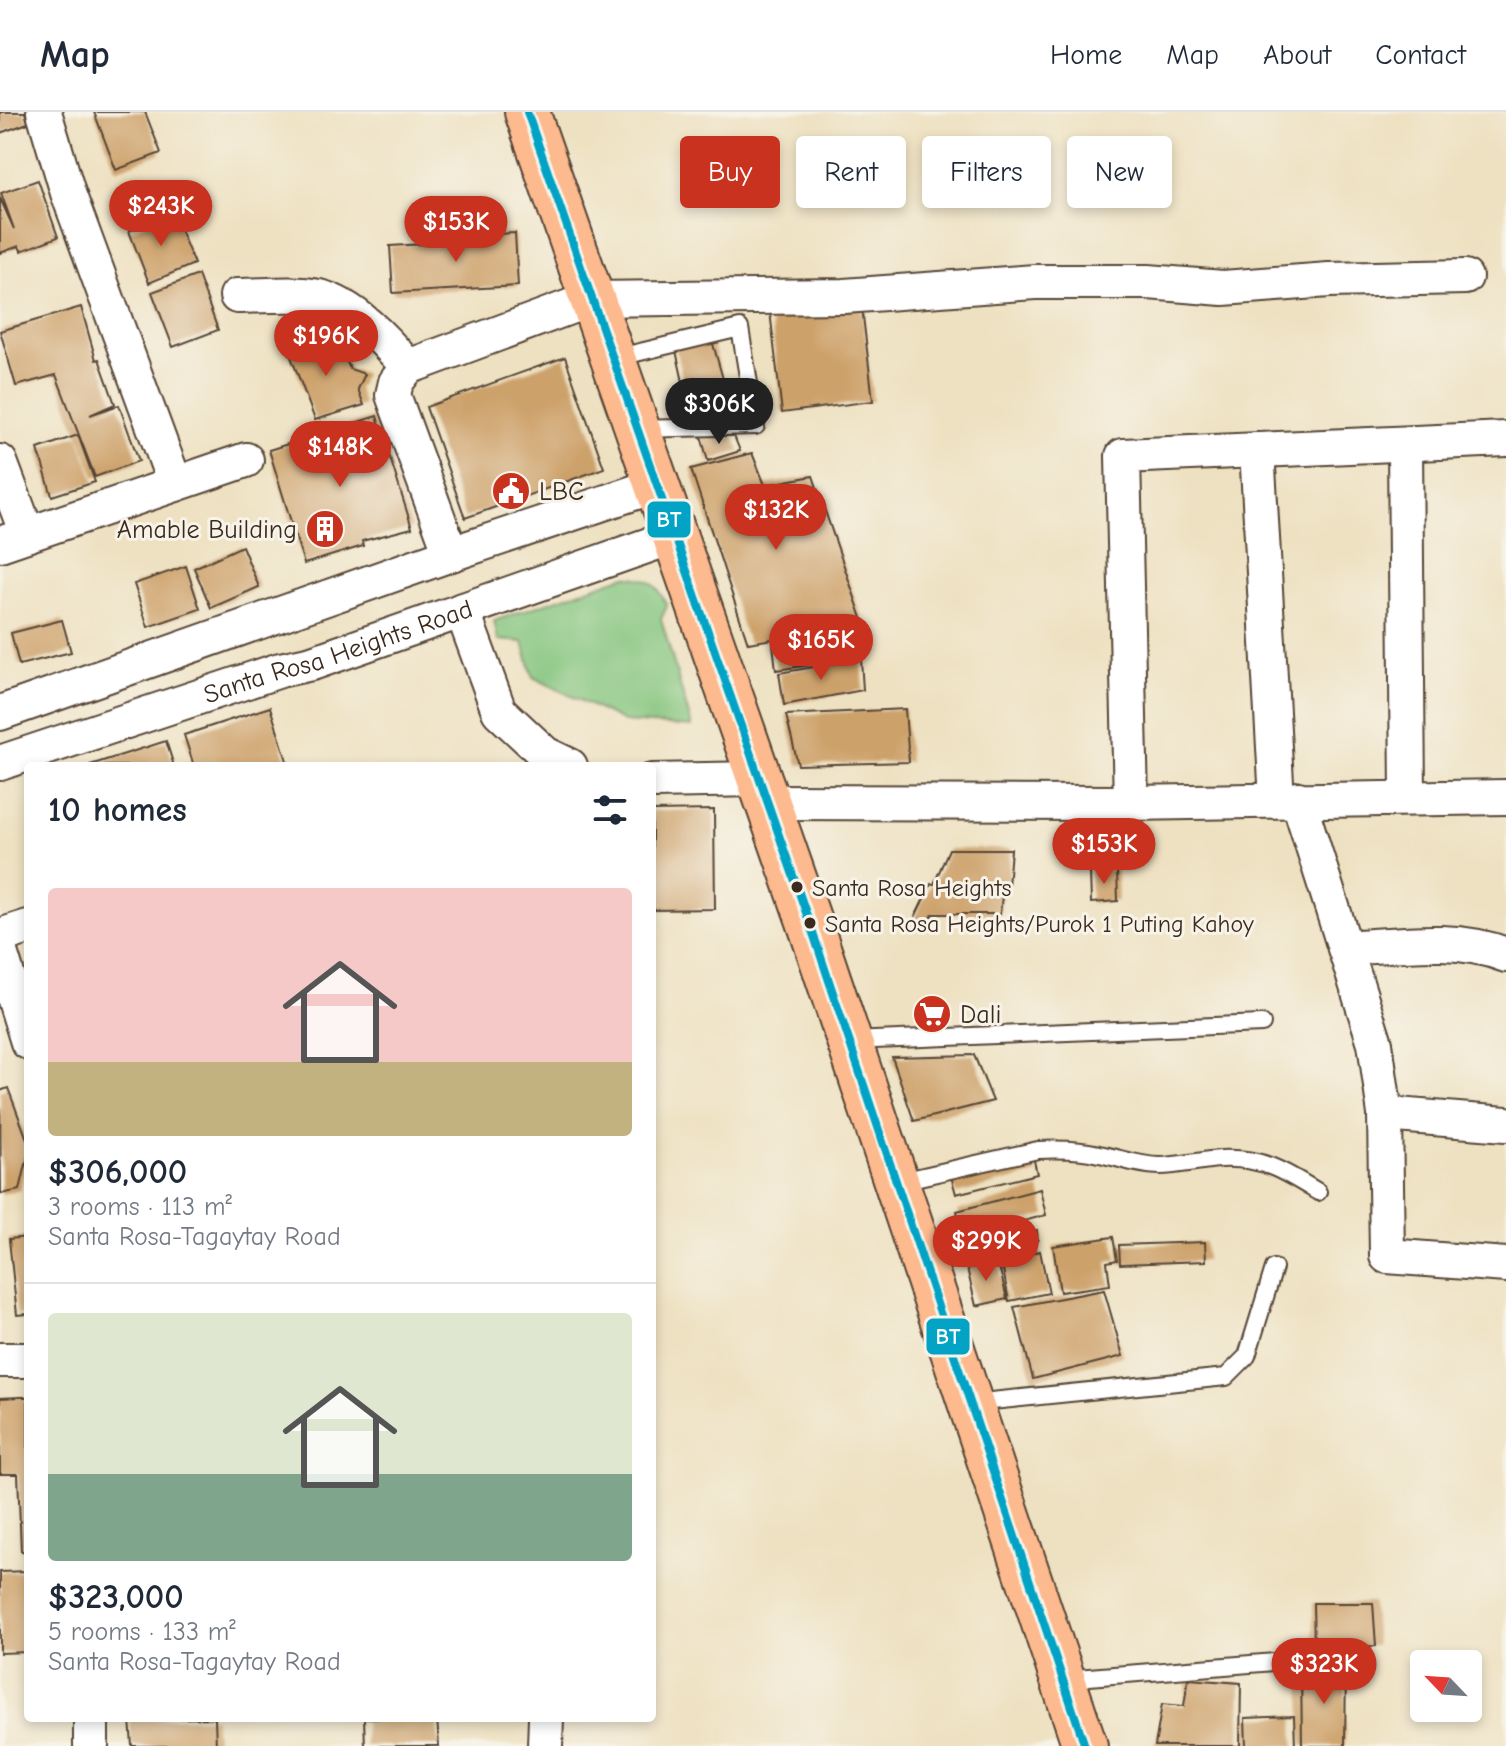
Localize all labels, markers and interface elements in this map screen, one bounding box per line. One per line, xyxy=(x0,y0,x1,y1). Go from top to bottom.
text: Map xyxy=(40,33,110,77)
text: Home xyxy=(1050,39,1122,71)
text: Map xyxy=(1166,39,1219,71)
text: About xyxy=(1263,39,1331,71)
text: Contact xyxy=(1375,39,1466,71)
chip: Buy xyxy=(680,136,780,208)
chip: Rent xyxy=(796,136,906,208)
chip: Filters xyxy=(922,136,1051,208)
chip: New xyxy=(1067,136,1172,208)
pin: $243K xyxy=(105,180,217,248)
text: $243K xyxy=(127,191,195,221)
pin: $153K xyxy=(400,196,512,264)
text: $153K xyxy=(422,207,490,237)
pin: $196K xyxy=(270,310,382,378)
text: $196K xyxy=(292,321,360,351)
pin: $306K xyxy=(663,378,775,446)
text: $306K xyxy=(683,389,755,419)
pin: $148K xyxy=(284,421,396,489)
text: $148K xyxy=(307,432,373,462)
public building icon: LBC xyxy=(490,470,532,512)
place label: LBC xyxy=(539,477,584,507)
pin: $132K xyxy=(720,484,832,552)
text: $132K xyxy=(743,495,809,525)
line badge: BT xyxy=(646,500,692,539)
text: BT xyxy=(657,507,682,533)
building icon: Amable Building xyxy=(304,508,346,550)
place label: Amable Building xyxy=(117,515,297,545)
street label: Santa Rosa Heights Road xyxy=(200,594,477,710)
pin: $165K xyxy=(765,614,877,682)
text: $165K xyxy=(787,625,855,655)
icon: filters xyxy=(588,788,632,832)
text: 10 homes xyxy=(48,790,187,830)
pin: $153K xyxy=(1048,818,1160,886)
text: $153K xyxy=(1070,829,1138,859)
place label: Santa Rosa Heights xyxy=(812,874,1012,902)
marker: Santa Rosa Heights xyxy=(789,879,805,895)
place label: Santa Rosa Heights/Purok 1 Puting Kahoy xyxy=(825,910,1254,938)
marker: Santa Rosa Heights/Purok 1 Puting Kahoy xyxy=(802,915,818,931)
icon: home xyxy=(268,940,412,1084)
supermarket icon: Dali xyxy=(911,993,953,1035)
place label: Dali xyxy=(960,1000,1001,1030)
text: $306,000 xyxy=(48,1152,187,1192)
text: 3 rooms · 113 m² xyxy=(48,1192,232,1222)
pin: $299K xyxy=(930,1215,1042,1283)
text: Santa Rosa-Tagaytay Road xyxy=(48,1222,341,1252)
text: $299K xyxy=(951,1226,1021,1256)
line badge: BT xyxy=(925,1317,971,1356)
text: BT xyxy=(936,1324,961,1350)
icon: home xyxy=(268,1365,412,1509)
text: $323,000 xyxy=(48,1577,184,1617)
text: 5 rooms · 133 m² xyxy=(48,1617,236,1647)
pin: $323K xyxy=(1268,1638,1380,1706)
text: Santa Rosa-Tagaytay Road xyxy=(48,1647,341,1677)
text: $323K xyxy=(1290,1649,1358,1679)
north arrow xyxy=(1410,1650,1482,1722)
map controls xyxy=(1410,1650,1482,1722)

